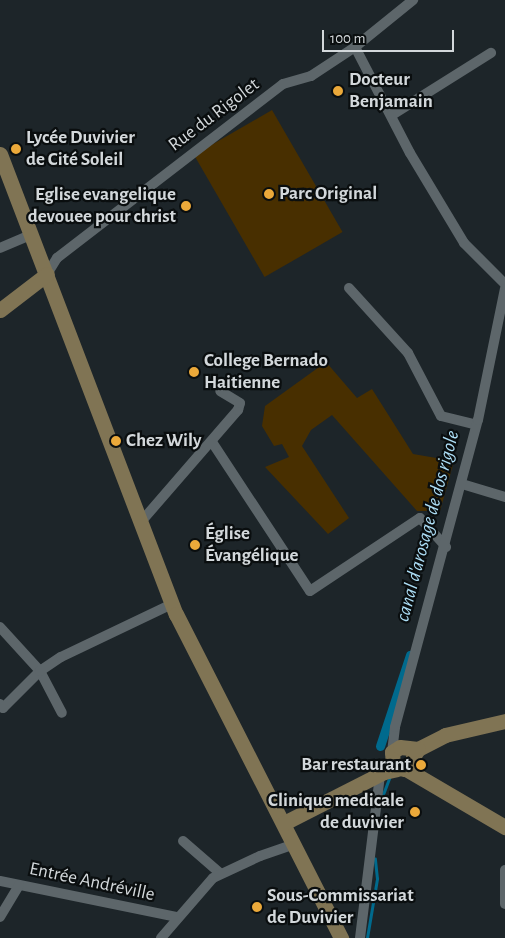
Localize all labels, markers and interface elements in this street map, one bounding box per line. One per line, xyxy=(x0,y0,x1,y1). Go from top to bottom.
scale bar xyxy=(325,20,458,52)
text: 100 m xyxy=(330,31,365,46)
place label: Docteur Benjamain xyxy=(349,69,433,113)
street label: Rue du Rigolet xyxy=(164,74,264,156)
marker: Docteur Benjamain xyxy=(331,84,345,98)
place label: Lycée Duvivier de Cité Soleil xyxy=(26,127,135,171)
marker: Lycée Duvivier de Cité Soleil xyxy=(10,143,22,155)
place label: Parc Original xyxy=(279,183,377,205)
place label: Eglise evangelique devouee pour christ xyxy=(28,184,176,228)
marker: Parc Original xyxy=(263,188,275,200)
marker: Eglise evangelique devouee pour christ xyxy=(180,200,192,212)
place label: College Bernado Haitienne xyxy=(204,350,328,394)
marker: College Bernado Haitienne xyxy=(188,366,200,378)
water label: canal d'arosage de dos rigole xyxy=(391,428,465,624)
place label: Chez Wily xyxy=(126,430,202,452)
marker: Chez Wily xyxy=(110,435,122,447)
place label: Église Évangélique xyxy=(205,523,299,567)
marker: Église Évangélique xyxy=(189,539,201,551)
place label: Bar restaurant xyxy=(301,754,411,776)
marker: Bar restaurant xyxy=(415,759,427,771)
place label: Clinique medicale de duvivier xyxy=(268,790,404,834)
marker: Clinique medicale de duvivier xyxy=(408,805,422,819)
street label: Entrée Andréville xyxy=(27,858,157,906)
place label: Sous-Commissariat de Duvivier xyxy=(267,885,414,929)
marker: Sous-Commissariat de Duvivier xyxy=(251,901,263,913)

